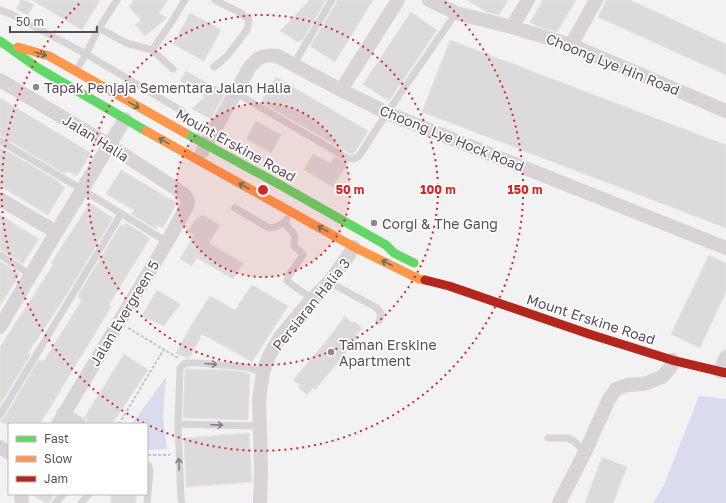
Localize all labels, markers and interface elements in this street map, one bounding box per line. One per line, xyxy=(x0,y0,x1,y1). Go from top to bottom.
scale bar xyxy=(10,8,97,34)
text: 50 m xyxy=(16,14,44,29)
street label: Choong Lye Hin Road xyxy=(544,29,682,99)
one-way arrow xyxy=(34,51,47,58)
place label: Tapak Penjaja Sementara Jalan Halia xyxy=(44,79,291,96)
marker: Tapak Penjaja Sementara Jalan Halia xyxy=(31,82,41,92)
one-way arrow xyxy=(128,101,140,109)
street label: Choong Lye Hock Road xyxy=(377,101,527,175)
street label: Mount Erskine Road xyxy=(173,105,299,185)
street label: Jalan Halia xyxy=(60,111,132,165)
one-way arrow xyxy=(158,136,170,144)
one-way arrow xyxy=(239,181,251,189)
text: 50 m xyxy=(336,182,364,197)
text: 100 m xyxy=(420,182,456,197)
text: 150 m xyxy=(508,182,542,197)
centre of rings xyxy=(256,183,270,197)
place label: Corgi & The Gang xyxy=(382,215,498,232)
marker: Corgi & The Gang xyxy=(369,218,379,228)
one-way arrow xyxy=(317,225,329,233)
street label: Persiaran Halia 3 xyxy=(269,255,353,353)
street label: Jalan Evergreen 5 xyxy=(86,257,162,369)
one-way arrow xyxy=(381,259,393,266)
street label: Mount Erskine Road xyxy=(525,290,657,348)
place label: Taman Erskine Apartment xyxy=(339,336,437,369)
marker: Taman Erskine Apartment xyxy=(326,347,336,357)
one-way arrow xyxy=(204,360,217,367)
one-way arrow xyxy=(210,421,223,429)
legend xyxy=(8,423,148,495)
text: Fast xyxy=(44,431,69,446)
text: Slow xyxy=(44,451,72,466)
one-way arrow xyxy=(176,458,183,471)
text: Jam xyxy=(44,471,68,486)

